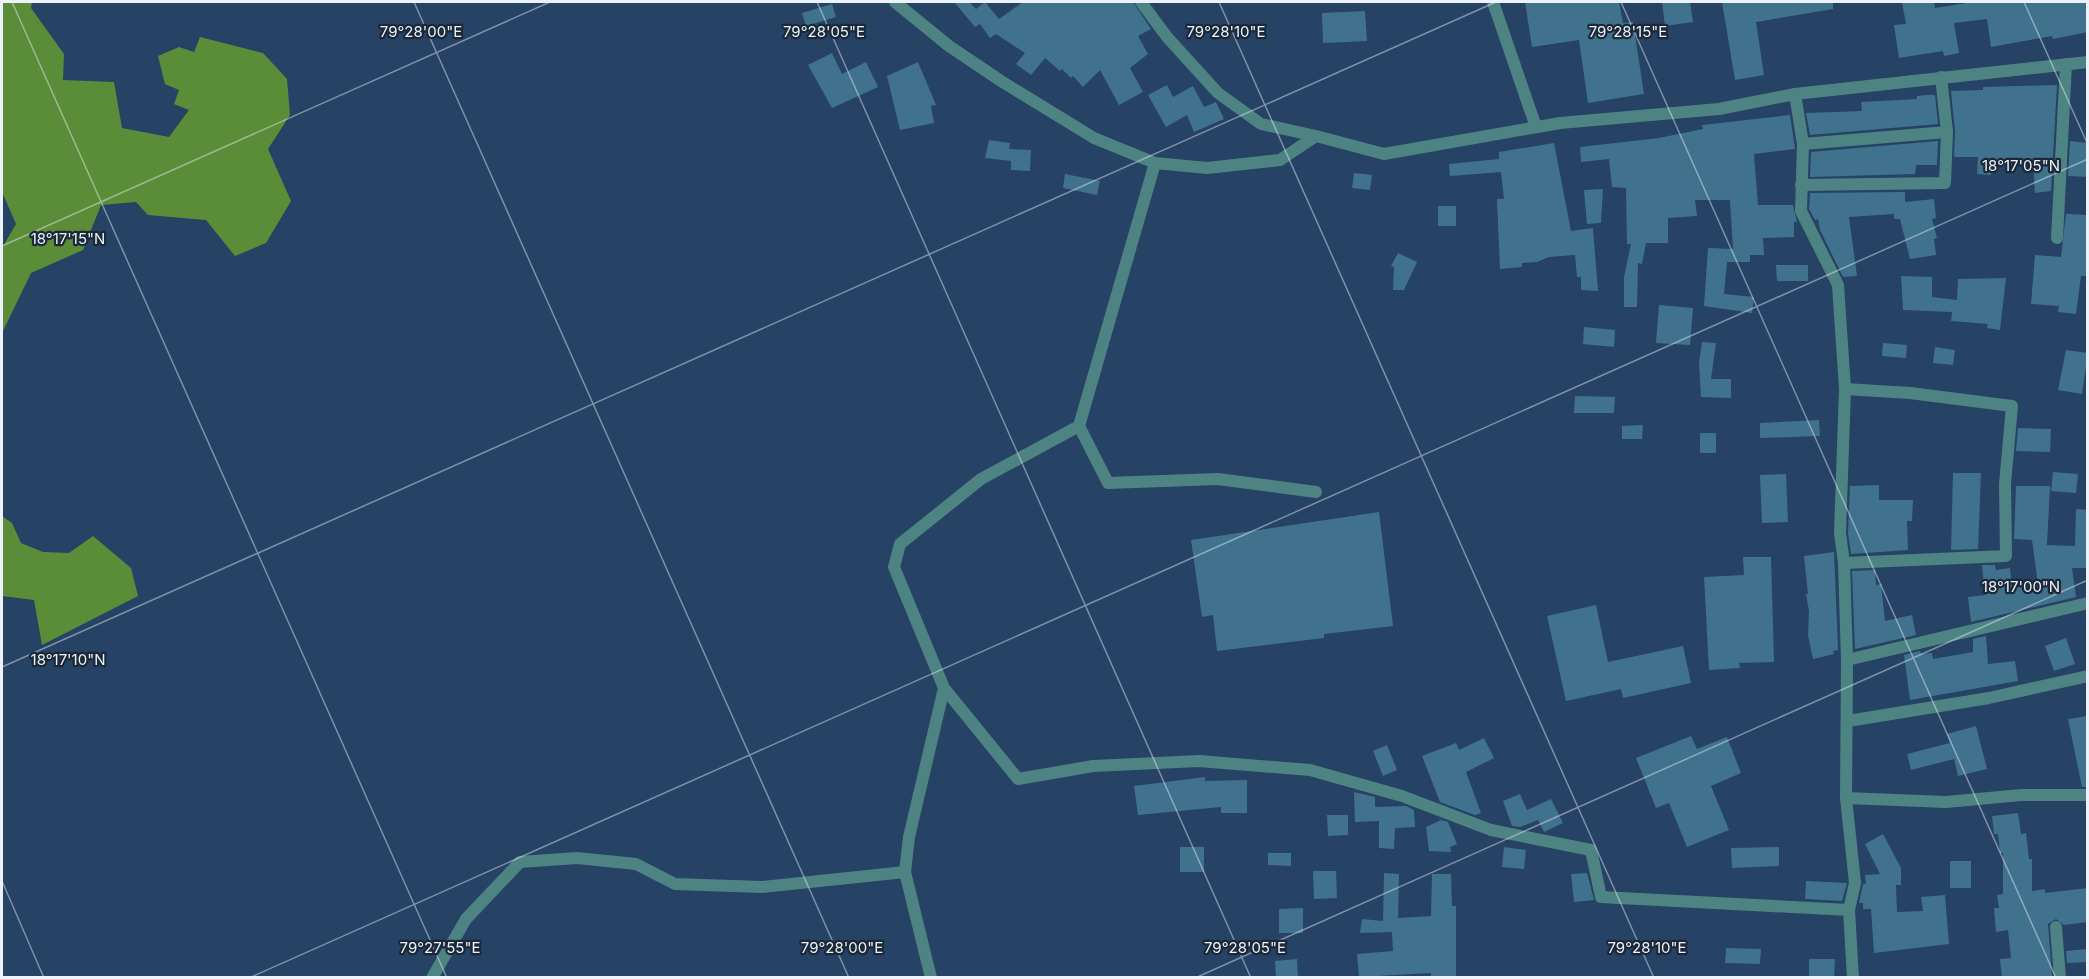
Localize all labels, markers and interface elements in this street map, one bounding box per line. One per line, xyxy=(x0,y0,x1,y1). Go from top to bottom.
text: 79°28'00"E xyxy=(380,22,462,41)
text: 79°28'05"E xyxy=(783,22,865,41)
text: 79°28'10"E xyxy=(1187,22,1265,41)
text: 79°28'15"E xyxy=(1589,22,1667,41)
text: 18°17'05"N xyxy=(1982,156,2060,175)
text: 18°17'15"N xyxy=(31,229,105,248)
text: 18°17'00"N xyxy=(1982,577,2060,596)
text: 18°17'10"N xyxy=(31,650,105,669)
text: 79°27'55"E xyxy=(400,938,480,957)
text: 79°28'00"E xyxy=(801,938,883,957)
text: 79°28'05"E xyxy=(1204,938,1286,957)
text: 79°28'10"E xyxy=(1608,938,1686,957)

